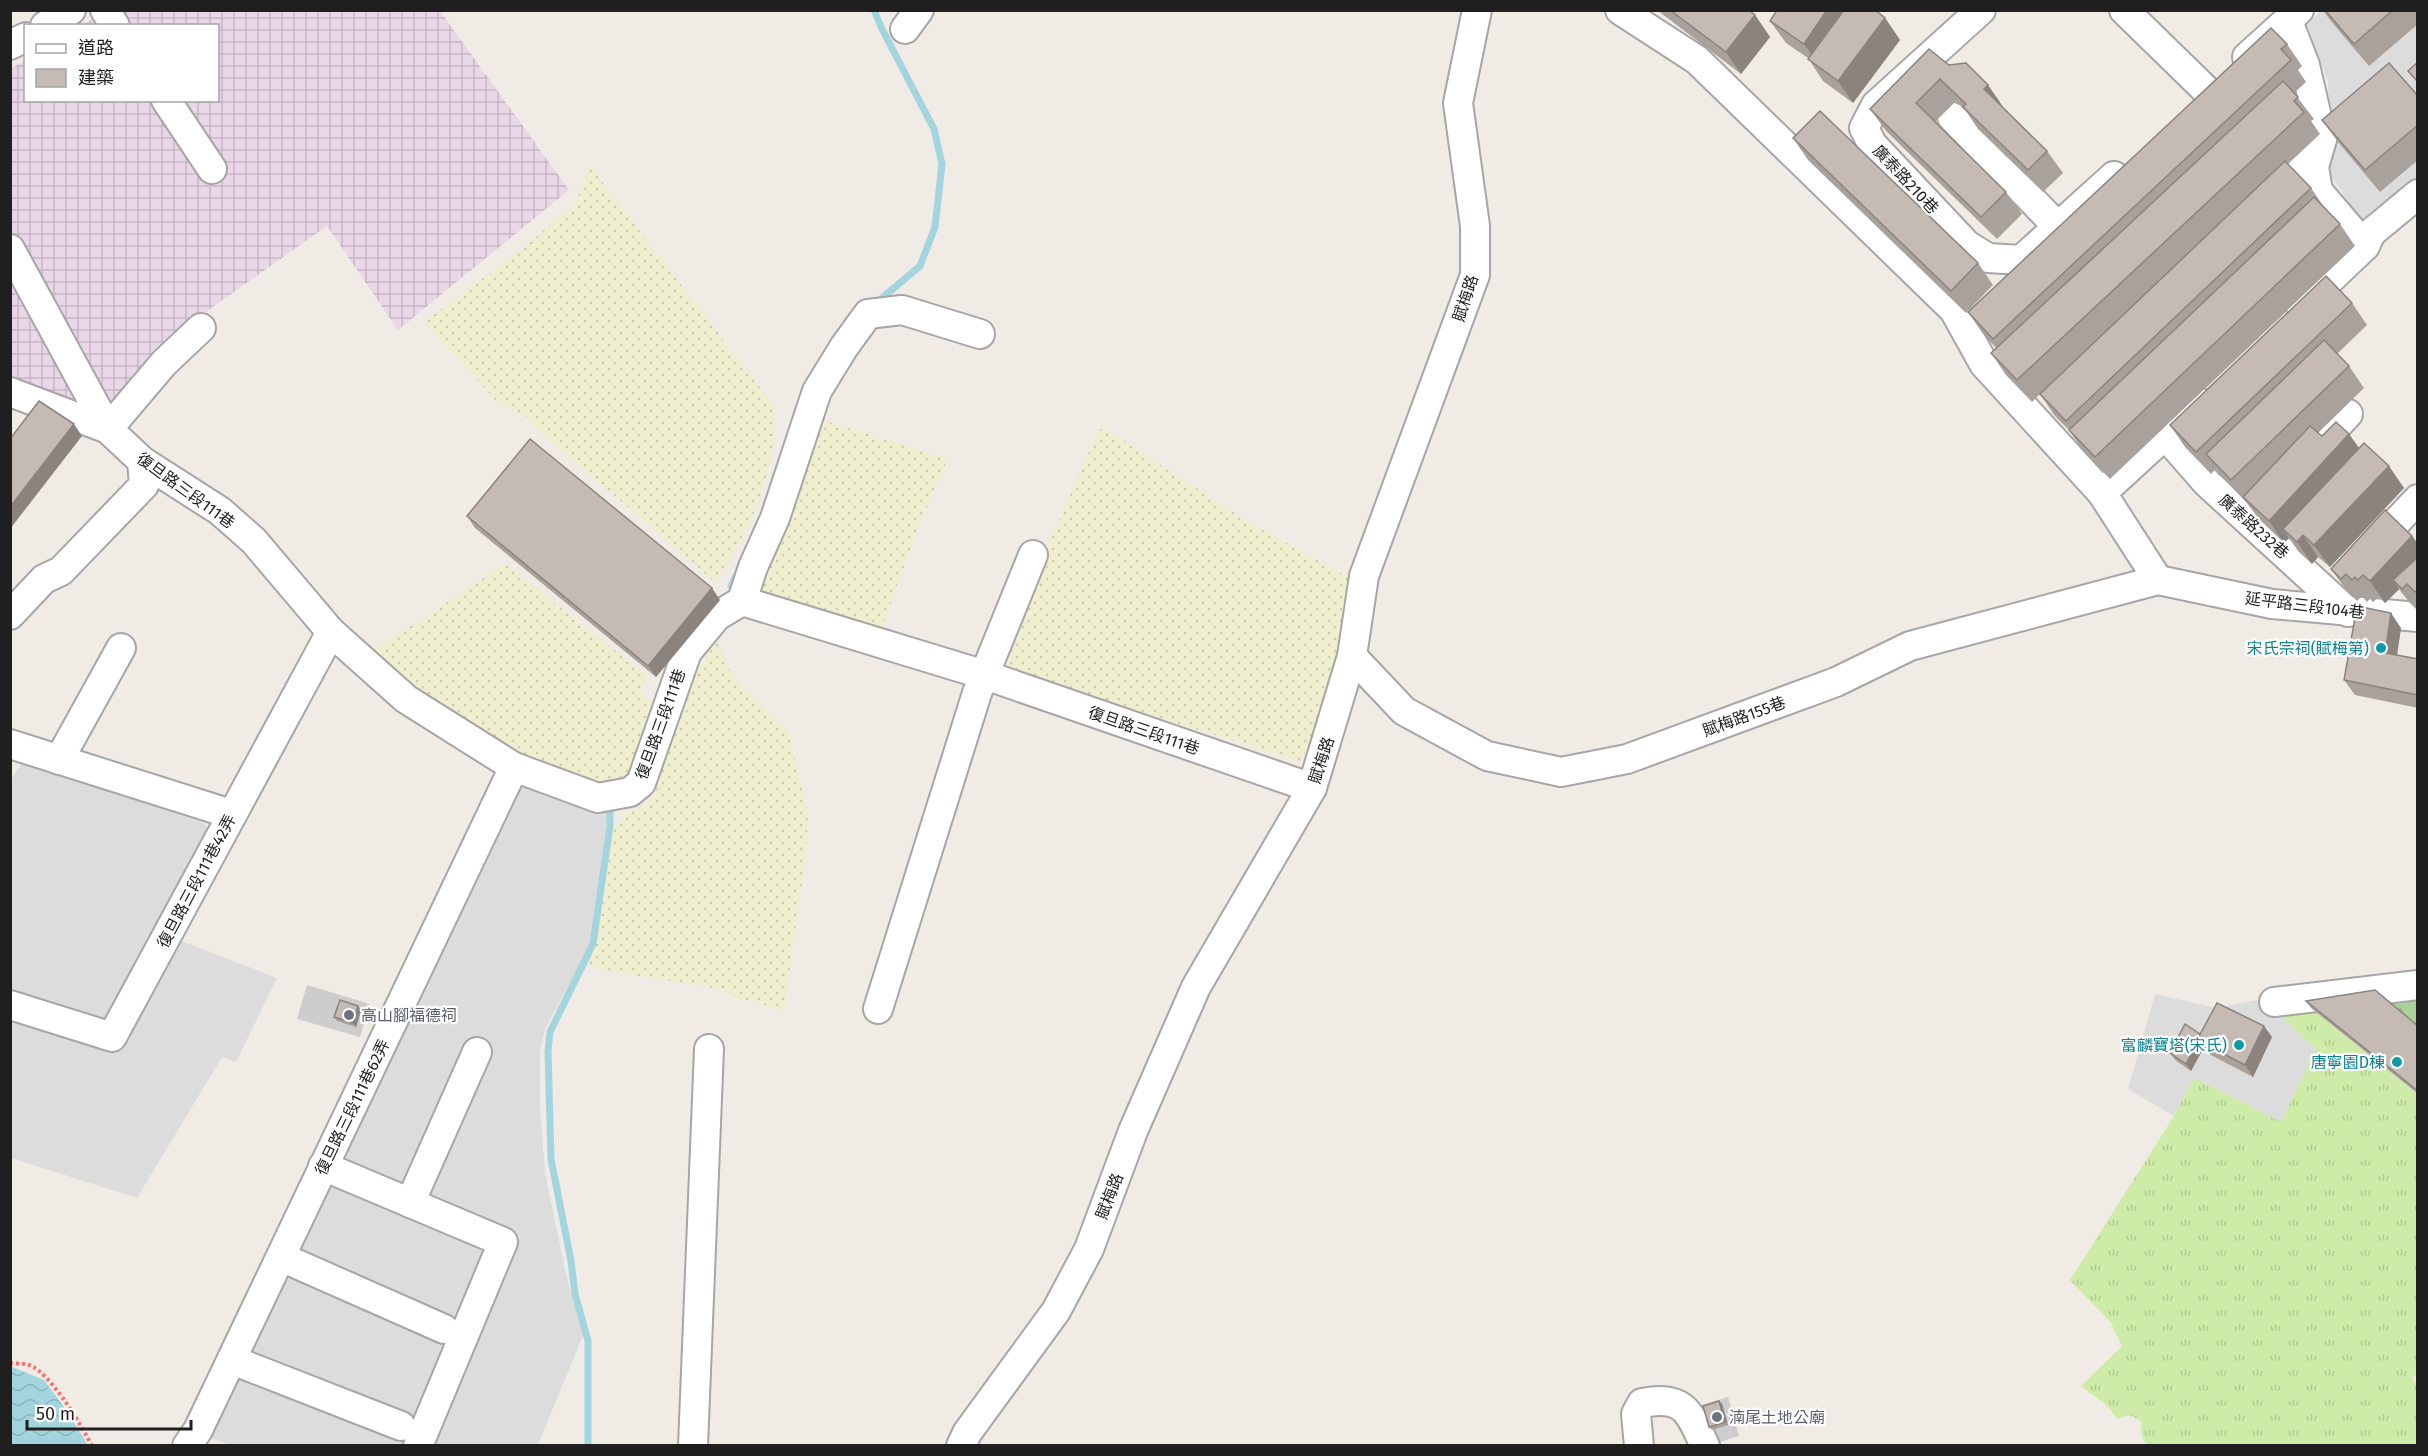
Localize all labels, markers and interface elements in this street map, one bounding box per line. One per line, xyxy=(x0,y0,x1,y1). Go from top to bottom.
legend xyxy=(24,24,219,102)
text: 道路 xyxy=(78,37,114,59)
text: 建築 xyxy=(78,67,114,89)
street label: 廣泰路210巷 xyxy=(1869,141,1942,218)
street label: 賦梅路 xyxy=(1449,272,1482,324)
street label: 復旦路三段111巷 xyxy=(133,449,238,532)
street label: 廣泰路232巷 xyxy=(2215,490,2293,563)
street label: 延平路三段104巷 xyxy=(2244,589,2366,622)
place label: 宋氏宗祠(賦梅第) xyxy=(2247,639,2369,658)
marker: 宋氏宗祠(賦梅第) xyxy=(2374,641,2388,655)
street label: 復旦路三段111巷 xyxy=(632,666,689,782)
street label: 賦梅路155巷 xyxy=(1700,693,1788,740)
street label: 復旦路三段111巷 xyxy=(1086,703,1202,758)
street label: 賦梅路 xyxy=(1305,734,1338,786)
street label: 復旦路三段111巷42弄 xyxy=(153,811,240,951)
place label: 高山腳福德祠 xyxy=(361,1006,457,1025)
marker: 高山腳福德祠 xyxy=(342,1008,356,1022)
street label: 復旦路三段111巷62弄 xyxy=(311,1036,394,1178)
place label: 富麟寶塔(宋氏) xyxy=(2121,1036,2227,1055)
marker: 富麟寶塔(宋氏) xyxy=(2232,1038,2246,1052)
place label: 唐寧園D棟 xyxy=(2311,1053,2385,1072)
marker: 唐寧園D棟 xyxy=(2390,1055,2404,1069)
street label: 賦梅路 xyxy=(1092,1170,1127,1222)
scale bar xyxy=(27,1393,190,1431)
text: 50 m xyxy=(36,1403,75,1425)
place label: 湳尾土地公廟 xyxy=(1729,1408,1825,1427)
marker: 湳尾土地公廟 xyxy=(1710,1410,1724,1424)

